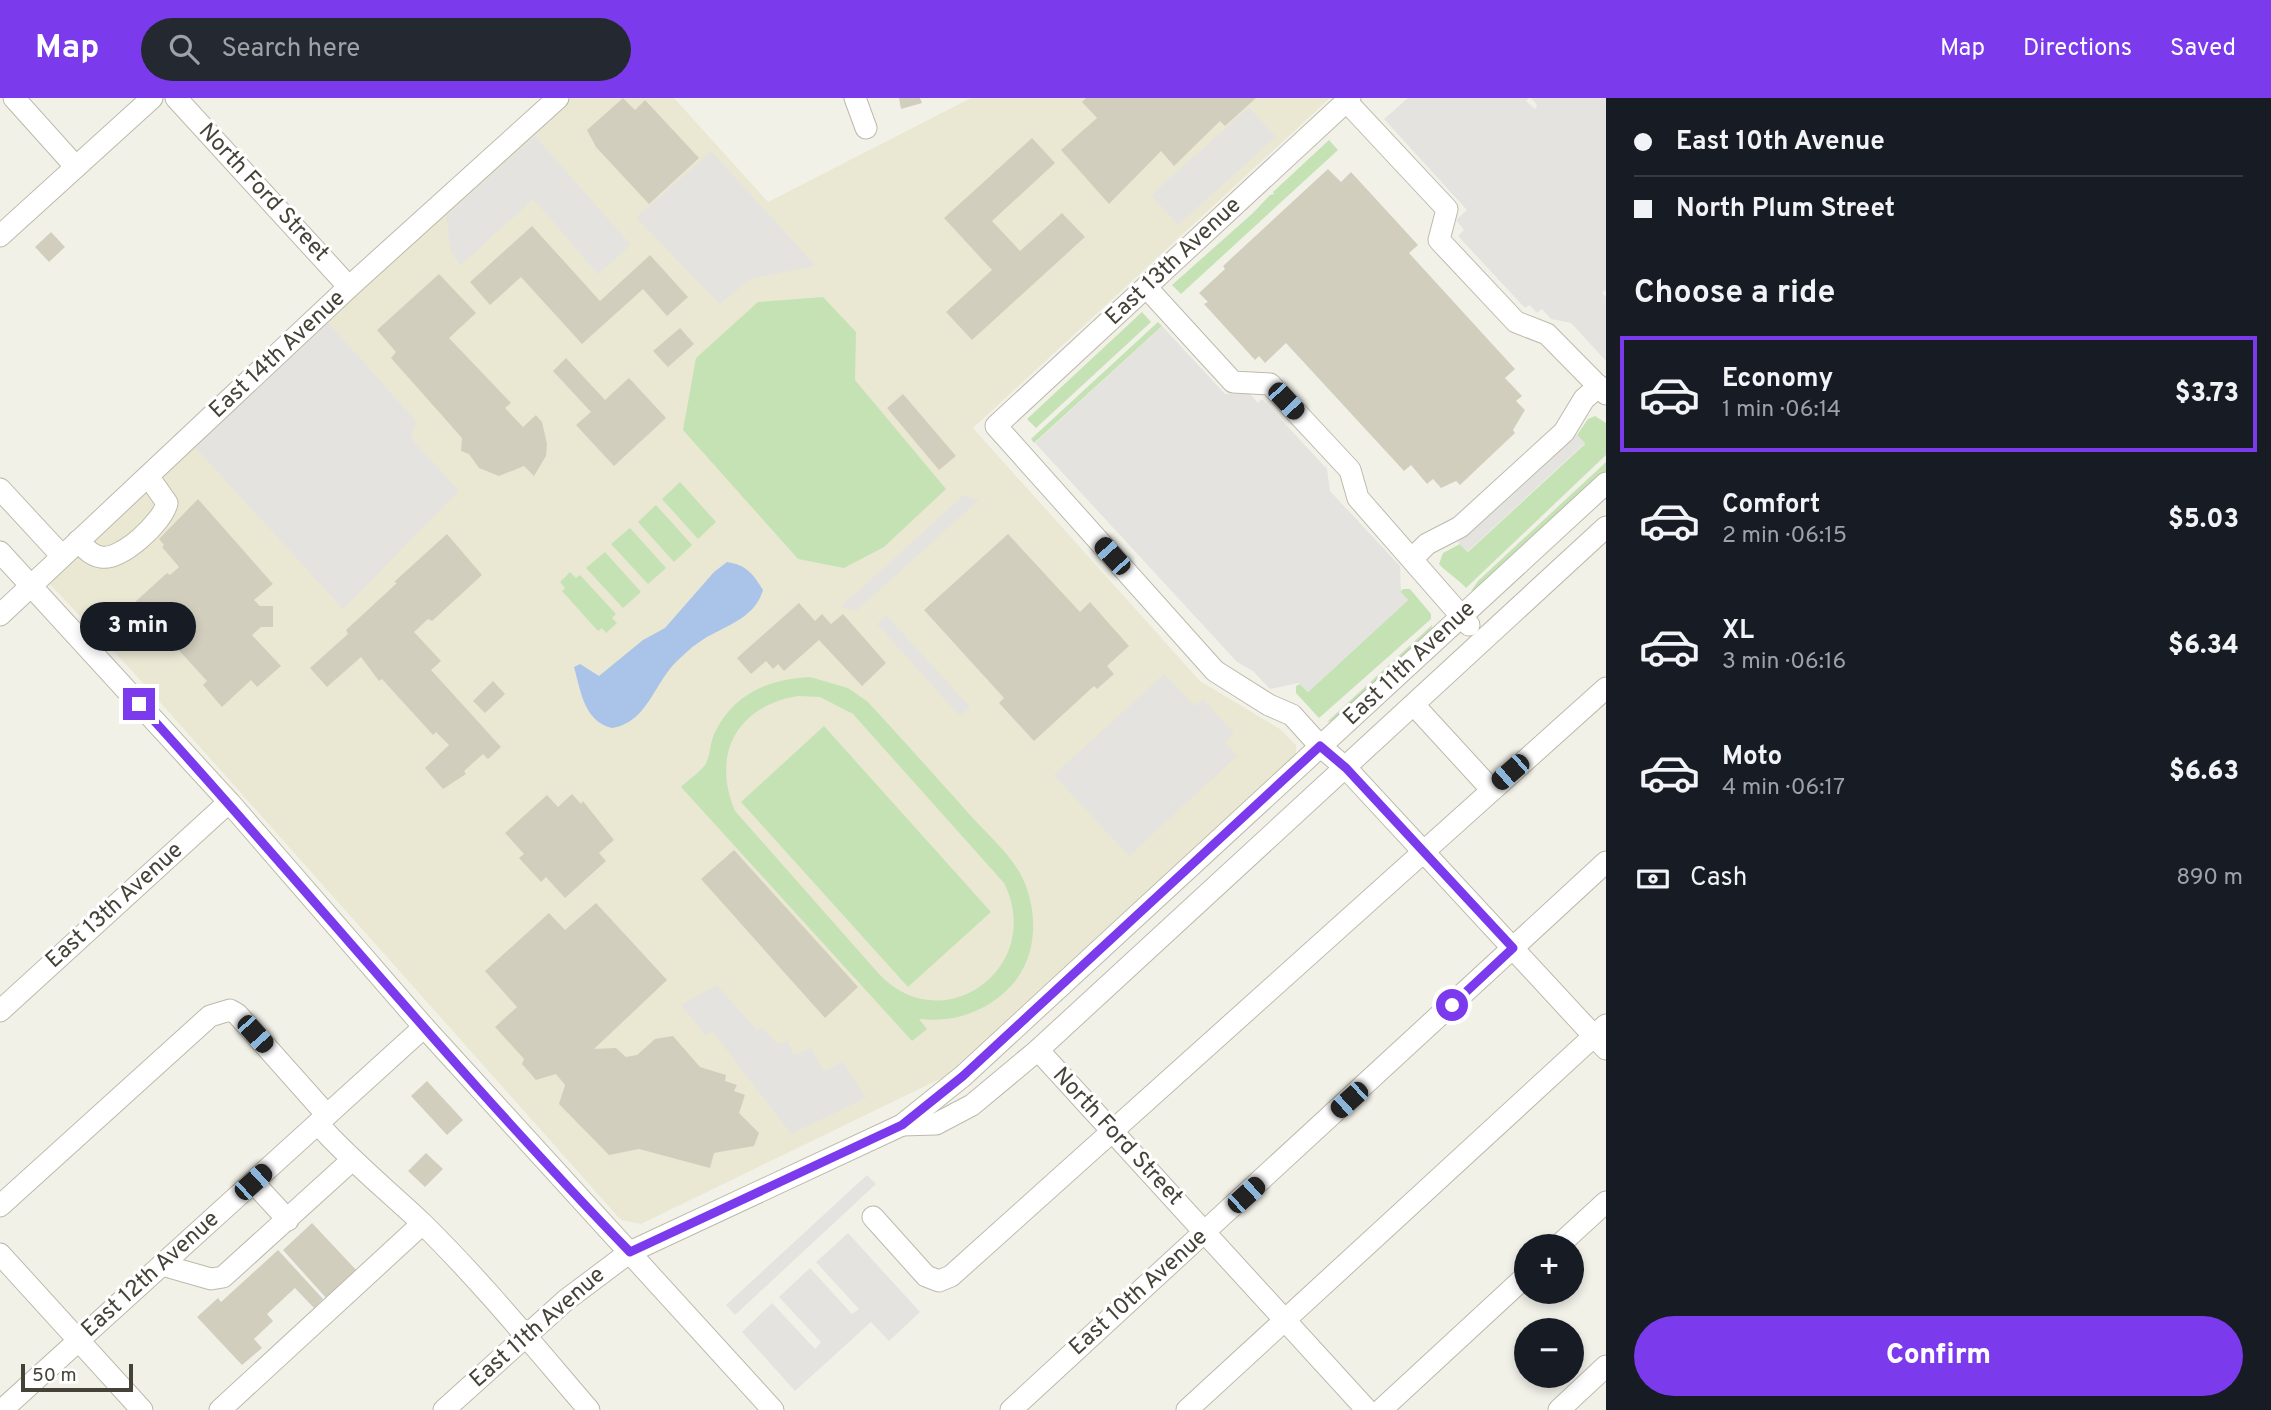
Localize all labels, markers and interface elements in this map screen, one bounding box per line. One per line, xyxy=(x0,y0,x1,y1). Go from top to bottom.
search box xyxy=(141,18,631,81)
text: Map xyxy=(35,28,99,70)
icon: search xyxy=(165,30,203,68)
text: Search here xyxy=(221,33,360,66)
text: Map xyxy=(1940,34,1985,64)
text: Directions xyxy=(2023,34,2132,64)
text: Saved xyxy=(2170,34,2236,64)
street label: North Ford Street xyxy=(191,118,335,268)
text: East 10th Avenue xyxy=(1676,126,1885,159)
street label: East 13th Avenue xyxy=(1100,192,1248,332)
text: North Plum Street xyxy=(1676,193,1895,226)
text: Choose a ride xyxy=(1634,274,1835,314)
street label: East 14th Avenue xyxy=(204,285,352,425)
icon: car xyxy=(1638,363,1701,426)
text: Economy xyxy=(1722,363,1833,396)
car xyxy=(1264,378,1309,424)
text: $3.73 xyxy=(2175,378,2239,411)
text: 1 min · 06:14 xyxy=(1722,396,1841,425)
icon: car xyxy=(1638,489,1701,552)
text: Comfort xyxy=(1722,489,1820,522)
text: $5.03 xyxy=(2168,504,2239,537)
text: 2 min · 06:15 xyxy=(1722,522,1847,551)
car xyxy=(1091,533,1134,579)
street label: East 11th Avenue xyxy=(1338,595,1482,733)
callout: 3 min xyxy=(81,602,197,652)
text: 3 min xyxy=(108,612,168,641)
icon: car xyxy=(1638,615,1701,678)
text: XL xyxy=(1722,615,1754,648)
text: $6.34 xyxy=(2168,630,2239,663)
text: 3 min · 06:16 xyxy=(1722,648,1846,677)
route end xyxy=(123,688,155,720)
icon: car xyxy=(1638,741,1701,804)
text: Moto xyxy=(1722,741,1782,774)
car xyxy=(1488,750,1533,794)
text: $6.63 xyxy=(2169,756,2239,789)
text: 4 min · 06:17 xyxy=(1722,774,1845,803)
street label: East 13th Avenue xyxy=(40,837,190,975)
icon: cash xyxy=(1634,860,1672,898)
text: Cash xyxy=(1690,862,1747,895)
text: 890 m xyxy=(2176,864,2243,893)
route start xyxy=(1436,989,1468,1021)
car xyxy=(234,1011,277,1057)
street label: North Ford Street xyxy=(1045,1062,1189,1212)
car xyxy=(1327,1078,1372,1122)
car xyxy=(231,1160,276,1204)
car xyxy=(1224,1173,1269,1217)
street label: East 12th Avenue xyxy=(76,1205,226,1345)
street label: East 10th Avenue xyxy=(1064,1223,1214,1363)
map controls xyxy=(1514,1234,1584,1388)
button: + xyxy=(1514,1234,1584,1304)
street label: East 11th Avenue xyxy=(464,1261,612,1395)
button: Confirm xyxy=(1634,1316,2243,1396)
button: − xyxy=(1514,1318,1584,1388)
scale bar xyxy=(21,1361,133,1393)
text: 50 m xyxy=(32,1364,77,1388)

